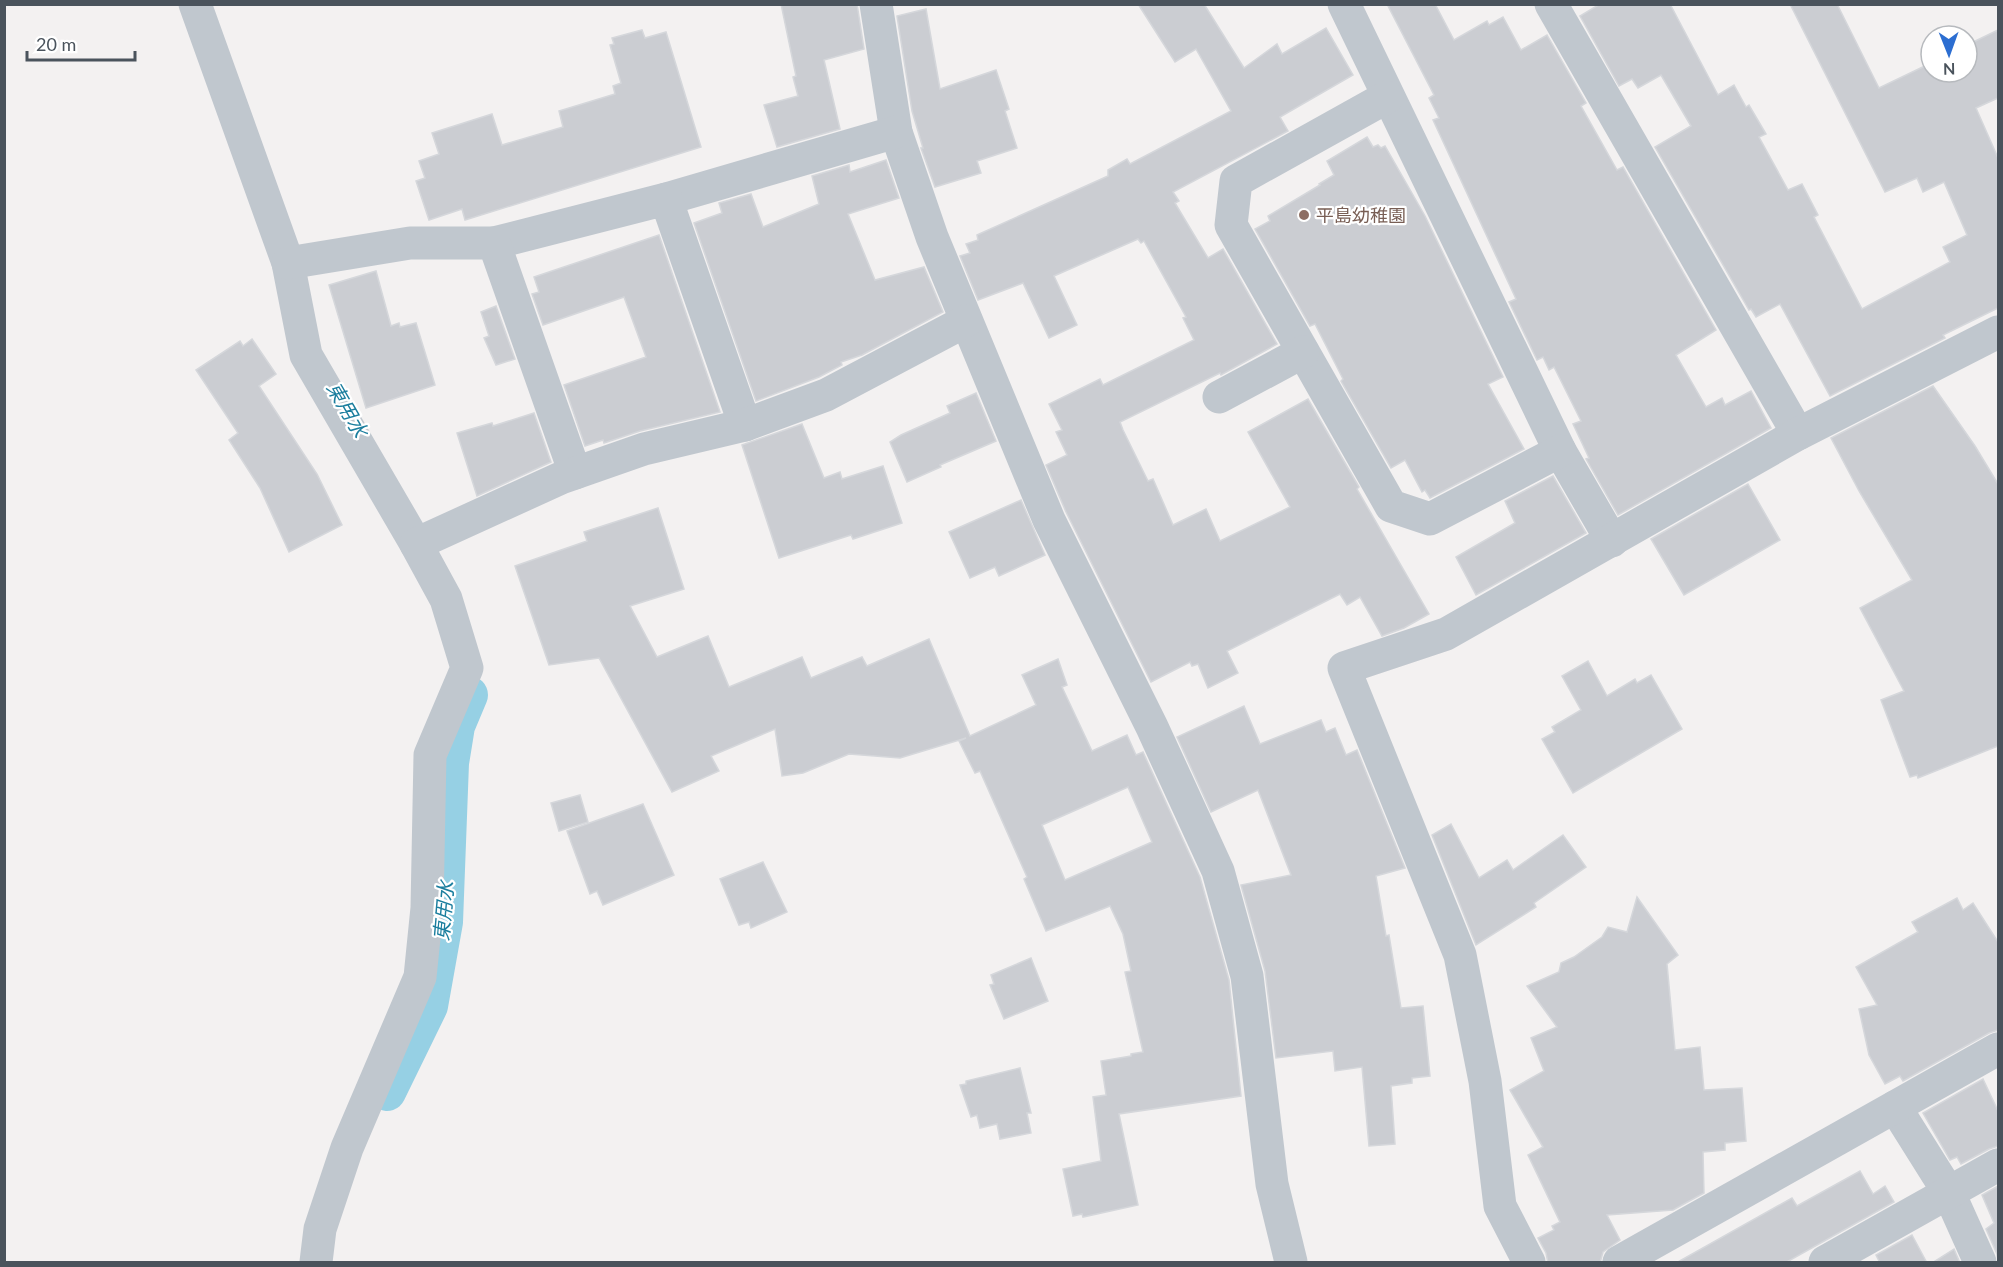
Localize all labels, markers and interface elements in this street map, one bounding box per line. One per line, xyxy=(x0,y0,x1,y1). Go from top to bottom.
scale bar xyxy=(27,24,135,62)
north arrow xyxy=(1919,24,1979,84)
text: 20 m xyxy=(36,33,76,55)
text: N xyxy=(1943,60,1956,79)
place label: 平島幼稚園 xyxy=(1316,204,1406,226)
marker: 平島幼稚園 xyxy=(1297,208,1311,222)
water label: 東用水 xyxy=(323,377,374,443)
water label: 東用水 xyxy=(428,878,458,942)

